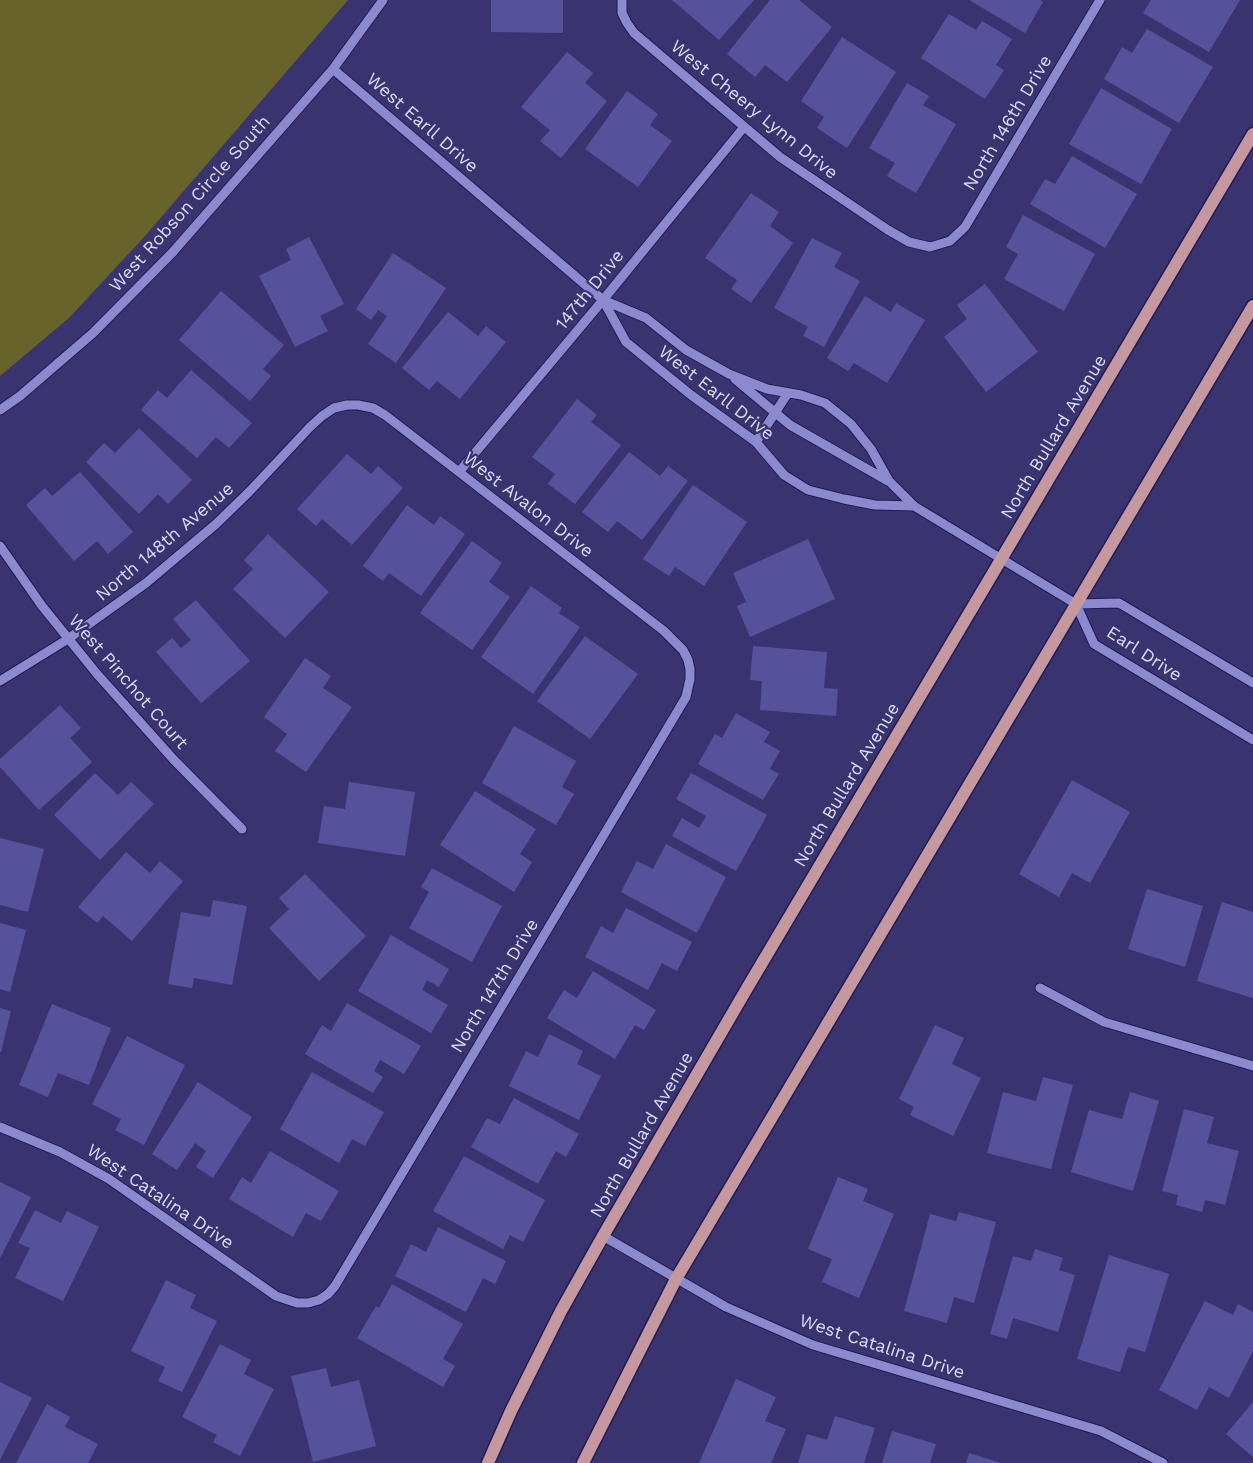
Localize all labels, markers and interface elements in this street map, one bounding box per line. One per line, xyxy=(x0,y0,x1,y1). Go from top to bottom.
street label: West Cheery Lynn Drive xyxy=(666,36,842,184)
street label: North 146th Drive xyxy=(959,51,1057,195)
street label: West Earll Drive xyxy=(362,69,482,177)
street label: West Robson Circle South xyxy=(105,111,275,297)
street label: 147th Drive xyxy=(551,246,629,334)
street label: West Earll Drive xyxy=(654,341,778,445)
street label: North Bullard Avenue xyxy=(996,351,1112,523)
street label: West Avalon Drive xyxy=(459,447,597,563)
street label: North 148th Avenue xyxy=(92,478,238,606)
street label: West Pinchot Court xyxy=(64,610,192,754)
street label: Earl Drive xyxy=(1102,622,1186,686)
street label: North Bullard Avenue xyxy=(789,699,905,871)
street label: North 147th Drive xyxy=(447,915,543,1057)
street label: North Bullard Avenue xyxy=(586,1048,698,1222)
street label: West Catalina Drive xyxy=(82,1140,238,1254)
street label: West Catalina Drive xyxy=(797,1310,967,1384)

